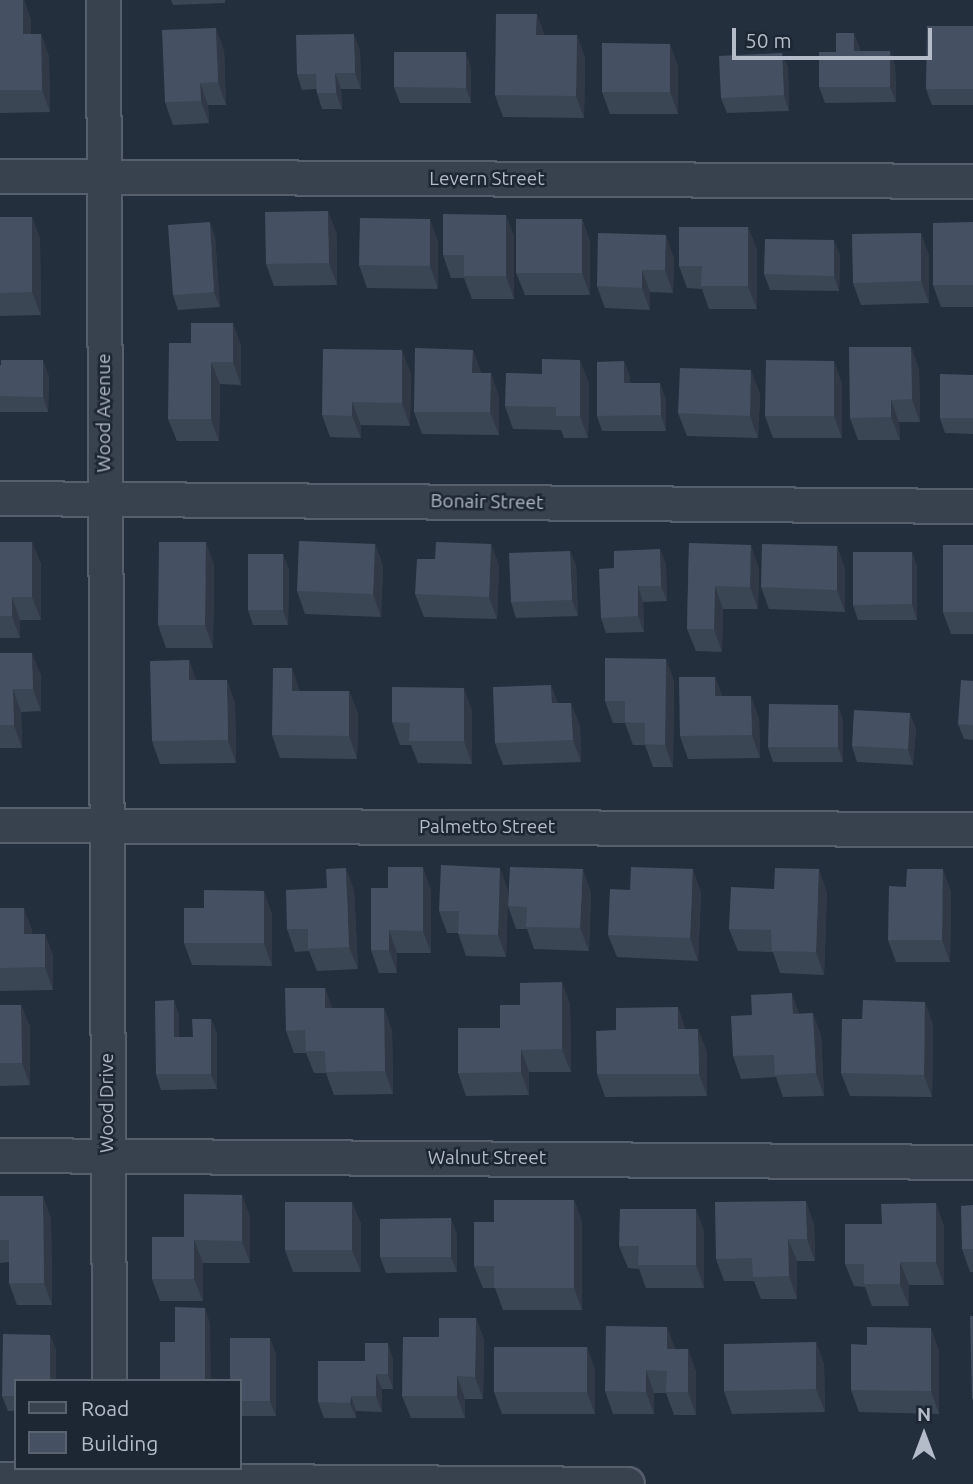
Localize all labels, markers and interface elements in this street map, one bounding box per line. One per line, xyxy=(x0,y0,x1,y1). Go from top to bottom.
scale bar xyxy=(735,14,934,58)
text: 50 m xyxy=(745,28,792,52)
street label: Levern Street xyxy=(429,168,545,190)
street label: Wood Avenue xyxy=(93,354,115,472)
street label: Bonair Street xyxy=(430,490,544,514)
street label: Palmetto Street xyxy=(419,816,555,838)
street label: Wood Drive xyxy=(96,1053,118,1153)
street label: Walnut Street xyxy=(428,1147,546,1169)
legend xyxy=(14,1379,242,1470)
text: Road xyxy=(81,1396,129,1420)
north arrow xyxy=(889,1400,959,1470)
text: N xyxy=(917,1403,931,1425)
text: Building xyxy=(81,1431,158,1455)

